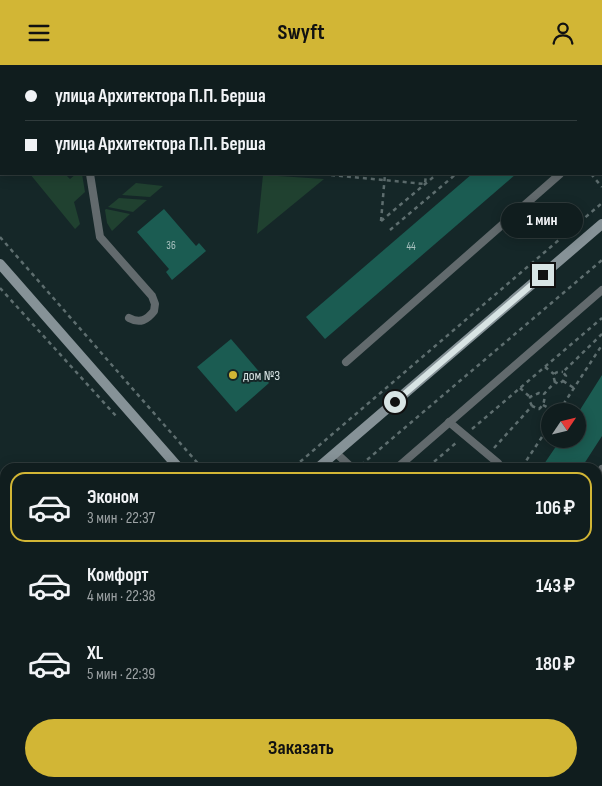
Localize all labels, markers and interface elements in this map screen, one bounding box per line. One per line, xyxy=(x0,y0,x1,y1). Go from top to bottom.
icon: menu xyxy=(25,19,53,47)
text: Swyft xyxy=(277,19,325,46)
icon: person xyxy=(549,19,577,47)
text: улица Архитектора П.П. Берша xyxy=(55,85,266,108)
text: улица Архитектора П.П. Берша xyxy=(55,133,266,156)
callout: 1 мин xyxy=(502,203,584,237)
text: 1 мин xyxy=(526,211,558,230)
house number: 36 xyxy=(166,239,176,252)
house number: 44 xyxy=(406,240,416,253)
route end xyxy=(532,264,554,286)
place label: дом №3 xyxy=(243,367,280,384)
marker: дом №3 xyxy=(227,369,239,381)
route start xyxy=(384,391,406,413)
north arrow xyxy=(541,403,586,447)
map controls xyxy=(541,403,586,448)
icon: car xyxy=(27,485,72,530)
text: Эконом xyxy=(87,486,139,509)
text: 106 ₽ xyxy=(536,497,575,520)
text: 3 мин · 22:37 xyxy=(87,509,155,528)
icon: car xyxy=(27,563,72,608)
text: Комфорт xyxy=(87,564,149,587)
text: 143 ₽ xyxy=(536,575,575,598)
text: 4 мин · 22:38 xyxy=(87,587,156,606)
icon: car xyxy=(27,641,72,686)
text: XL xyxy=(87,642,103,665)
text: 180 ₽ xyxy=(536,653,575,676)
text: 5 мин · 22:39 xyxy=(87,665,155,684)
button: Заказать xyxy=(25,719,577,777)

